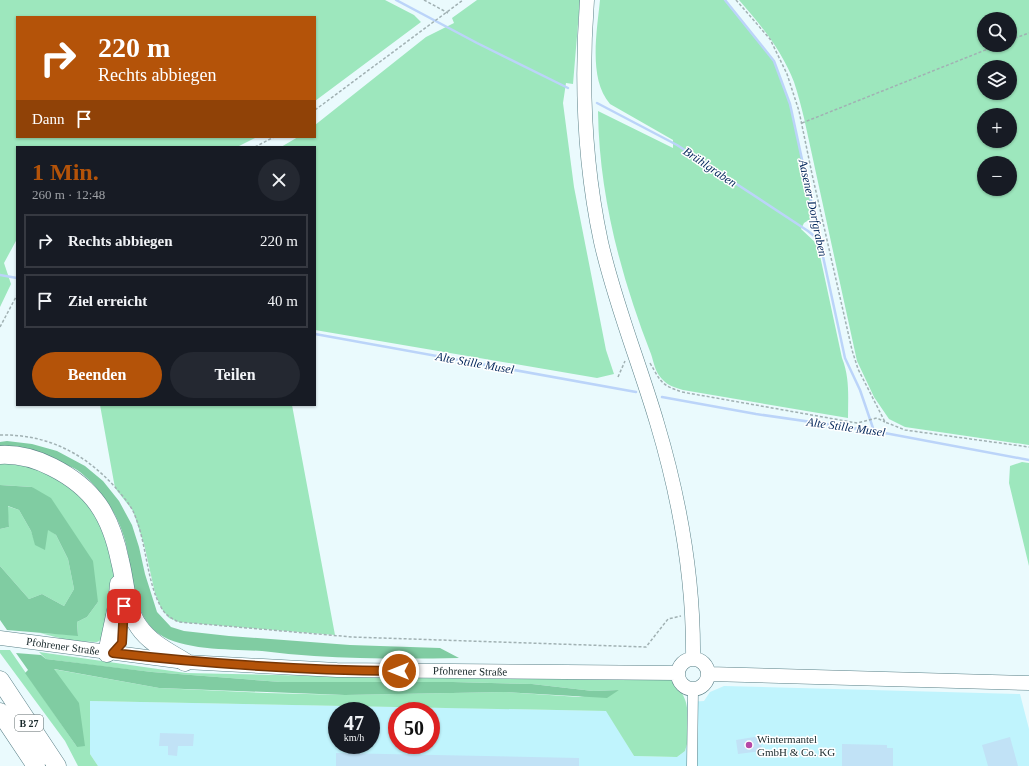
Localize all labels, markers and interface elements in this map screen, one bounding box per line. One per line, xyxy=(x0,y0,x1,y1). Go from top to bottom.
map controls xyxy=(977,12,1017,196)
button: search xyxy=(977,12,1017,52)
icon: right xyxy=(32,32,84,84)
text: 220 m xyxy=(98,32,170,63)
button: layers xyxy=(977,60,1017,100)
text: Rechts abbiegen xyxy=(98,65,216,85)
icon: arrive xyxy=(73,108,95,130)
button: + xyxy=(977,108,1017,148)
text: Dann xyxy=(32,111,65,127)
water label: Brühlgraben xyxy=(681,144,739,190)
button: − xyxy=(977,156,1017,196)
water label: Aasener Dorfgraben xyxy=(796,157,830,258)
text: 1 Min. xyxy=(32,159,99,185)
button: close xyxy=(258,159,300,201)
text: 260 m · 12:48 xyxy=(32,187,105,202)
icon: right xyxy=(34,230,56,252)
text: Rechts abbiegen xyxy=(68,233,173,249)
text: 220 m xyxy=(260,233,298,249)
icon: arrive xyxy=(34,290,56,312)
text: Ziel erreicht xyxy=(68,293,147,309)
text: 40 m xyxy=(268,293,298,309)
water label: Alte Stille Musel xyxy=(434,349,516,377)
button: Beenden xyxy=(32,352,162,398)
button: Teilen xyxy=(170,352,300,398)
water label: Alte Stille Musel xyxy=(805,414,887,440)
pin xyxy=(107,589,141,623)
icon: arrive xyxy=(113,595,135,617)
street label: Pfohrener Straße xyxy=(25,635,101,657)
position arrow xyxy=(378,650,420,692)
street label: Pfohrener Straße xyxy=(433,664,507,678)
speed limit sign: 50 xyxy=(388,702,440,754)
text: 47 xyxy=(344,712,364,734)
road number: B 27 xyxy=(15,715,43,731)
text: km/h xyxy=(344,732,364,743)
place label: Wintermantel GmbH & Co. KG xyxy=(757,733,835,758)
marker: Wintermantel GmbH & Co. KG xyxy=(744,740,754,750)

